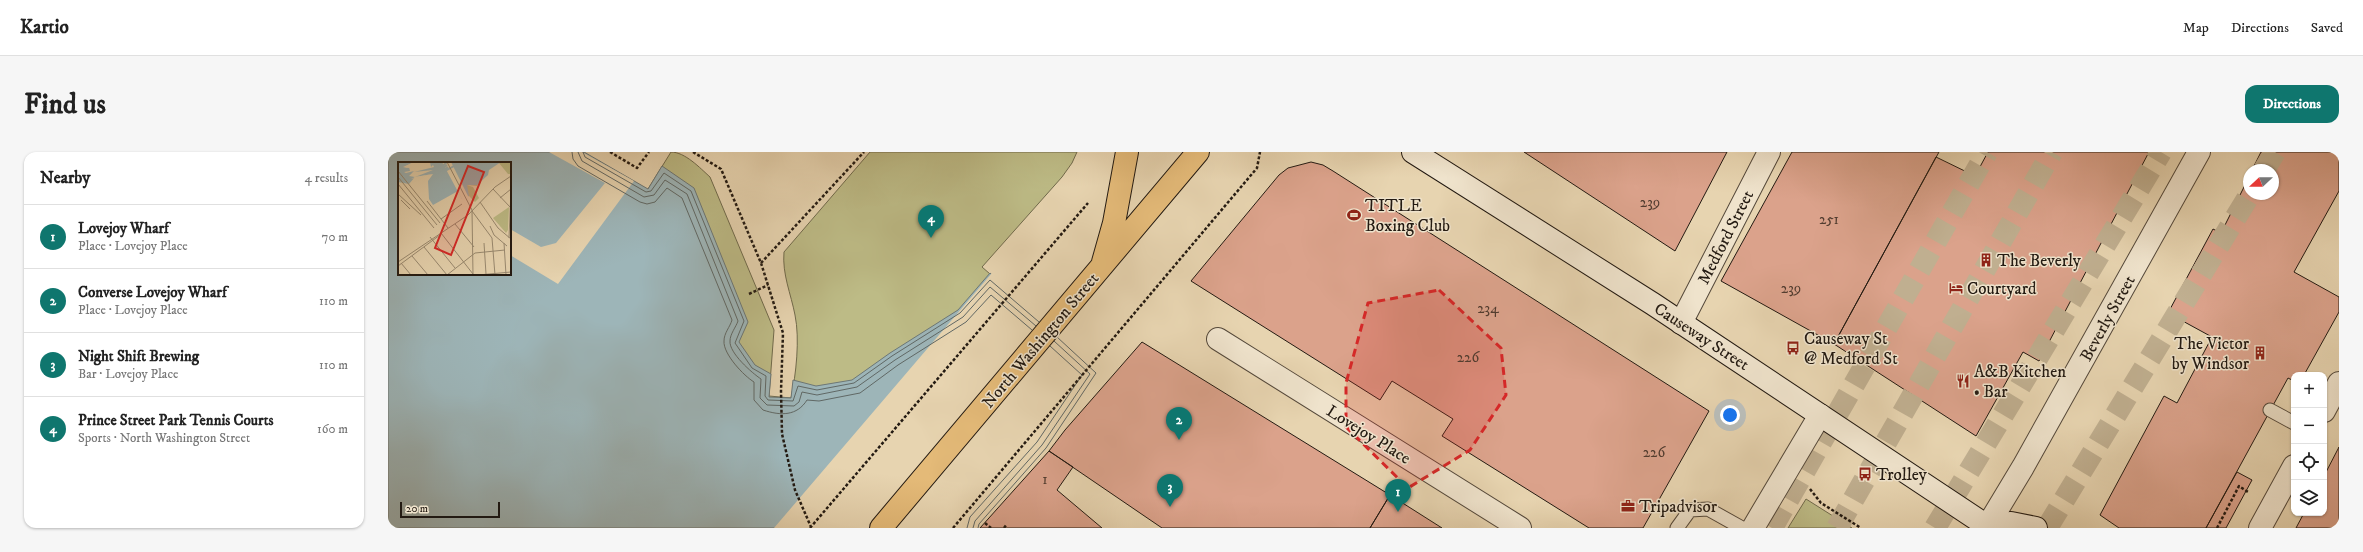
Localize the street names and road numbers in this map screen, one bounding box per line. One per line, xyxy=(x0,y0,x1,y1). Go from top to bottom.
street label: Medford Street xyxy=(1693,186,1759,288)
street label: North Washington Street xyxy=(978,268,1104,413)
street label: Beverly Street xyxy=(2075,271,2141,366)
street label: Causeway Street xyxy=(1650,298,1754,376)
street label: Lovejoy Place xyxy=(1322,400,1415,469)

